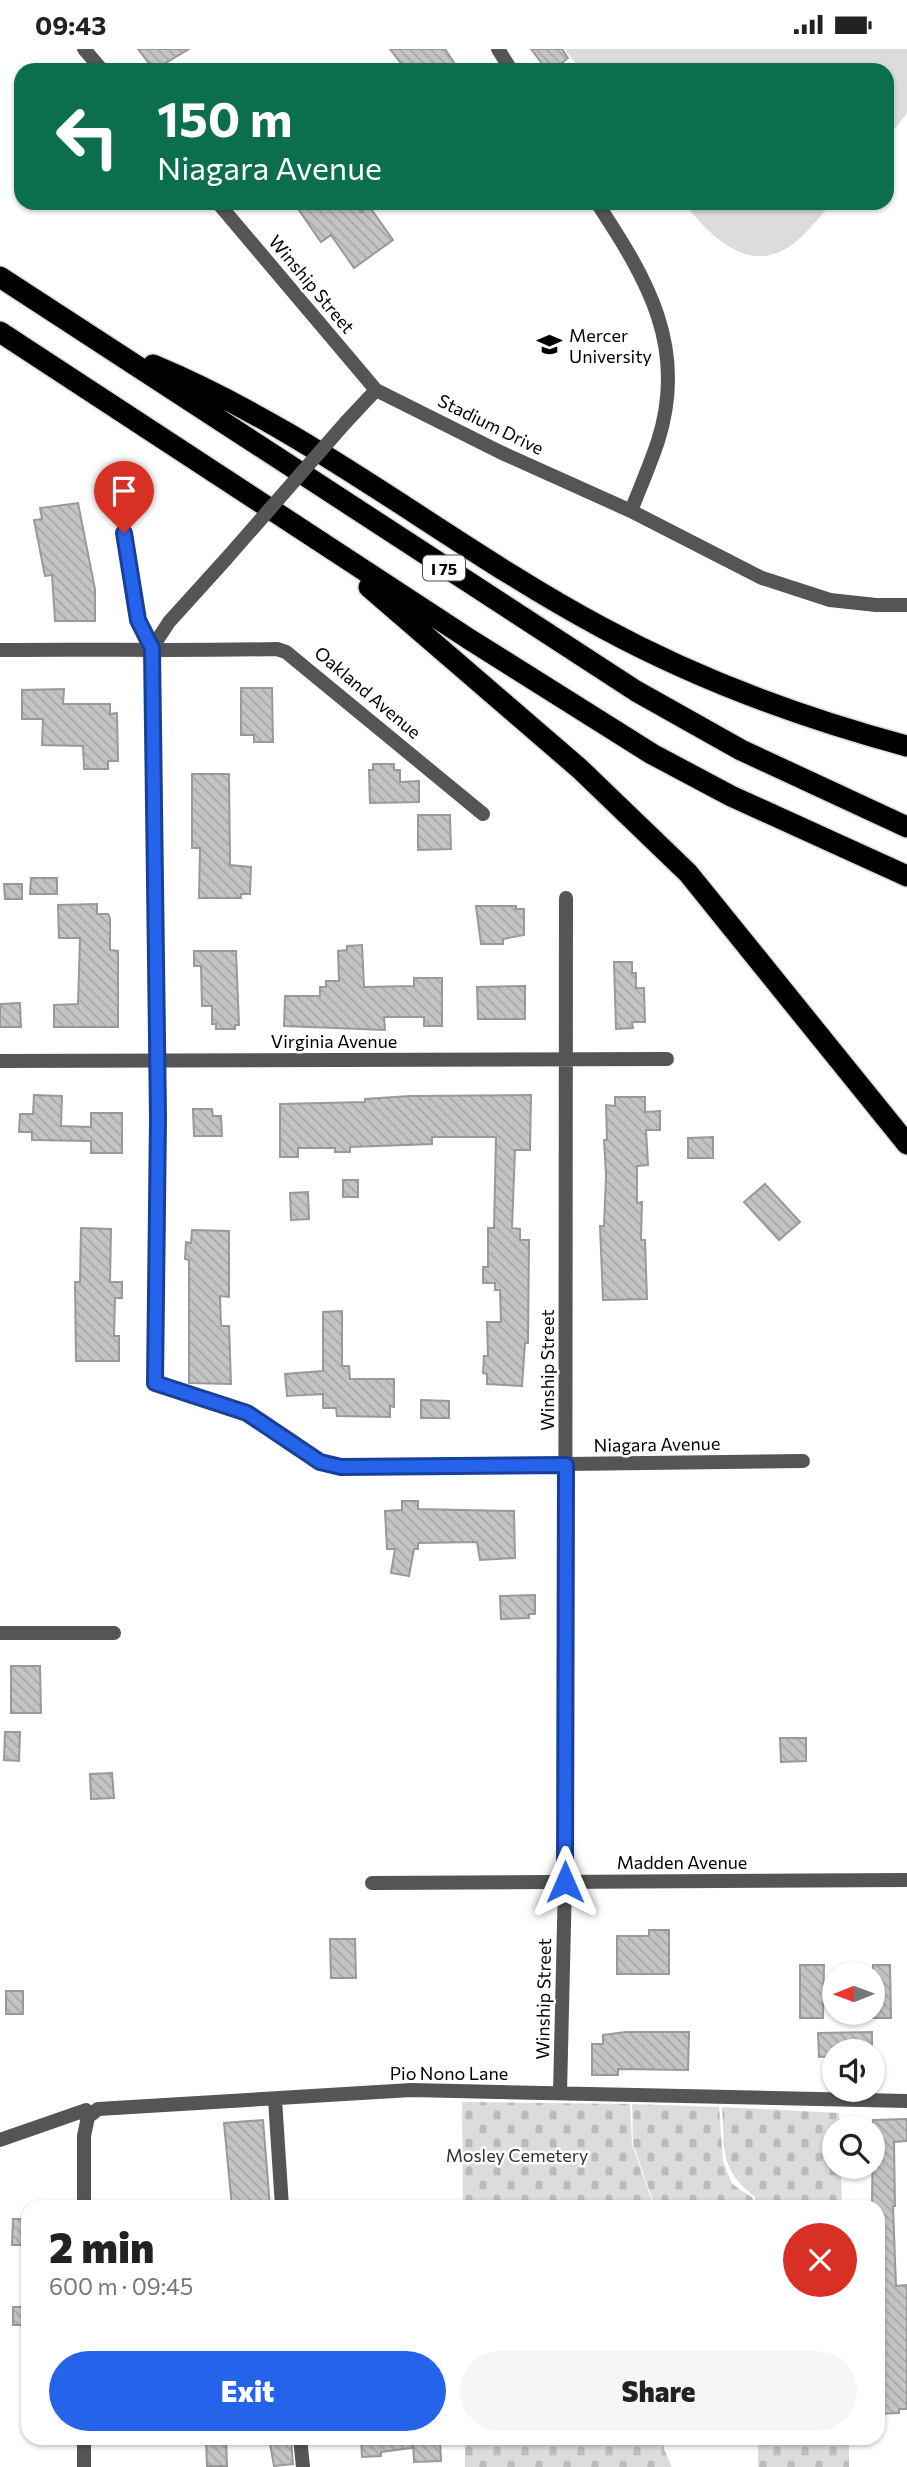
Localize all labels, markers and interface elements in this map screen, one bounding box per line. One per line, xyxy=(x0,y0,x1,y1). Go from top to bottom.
text: 09:43 xyxy=(35,9,106,40)
text: 150 m xyxy=(157,87,292,147)
icon: left xyxy=(42,91,133,182)
text: Niagara Avenue xyxy=(157,147,382,187)
street label: Winship Street xyxy=(265,230,359,338)
place label: Mercer University xyxy=(569,324,652,367)
school or university icon: Mercer University xyxy=(535,331,563,359)
street label: Stadium Drive xyxy=(435,389,547,459)
pin xyxy=(94,461,154,533)
icon: arrive xyxy=(105,472,143,510)
road number: I 75 xyxy=(423,555,465,581)
street label: Oakland Avenue xyxy=(310,641,426,743)
street label: Virginia Avenue xyxy=(271,1030,397,1052)
street label: Winship Street xyxy=(536,1309,558,1431)
street label: Niagara Avenue xyxy=(594,1432,720,1456)
position arrow xyxy=(528,1845,602,1919)
street label: Madden Avenue xyxy=(617,1851,747,1873)
street label: Winship Street xyxy=(531,1938,555,2060)
north arrow xyxy=(822,1962,886,2025)
map controls xyxy=(822,1962,885,2179)
button: sound xyxy=(822,2039,885,2102)
street label: Pio Nono Lane xyxy=(390,2062,508,2084)
button: search xyxy=(822,2116,885,2179)
park label: Mosley Cemetery xyxy=(446,2144,588,2166)
text: 2 min xyxy=(49,2220,155,2272)
button: close xyxy=(783,2223,857,2297)
text: 600 m · 09:45 xyxy=(49,2272,193,2300)
button: Exit xyxy=(49,2351,446,2431)
button: Share xyxy=(460,2351,857,2431)

